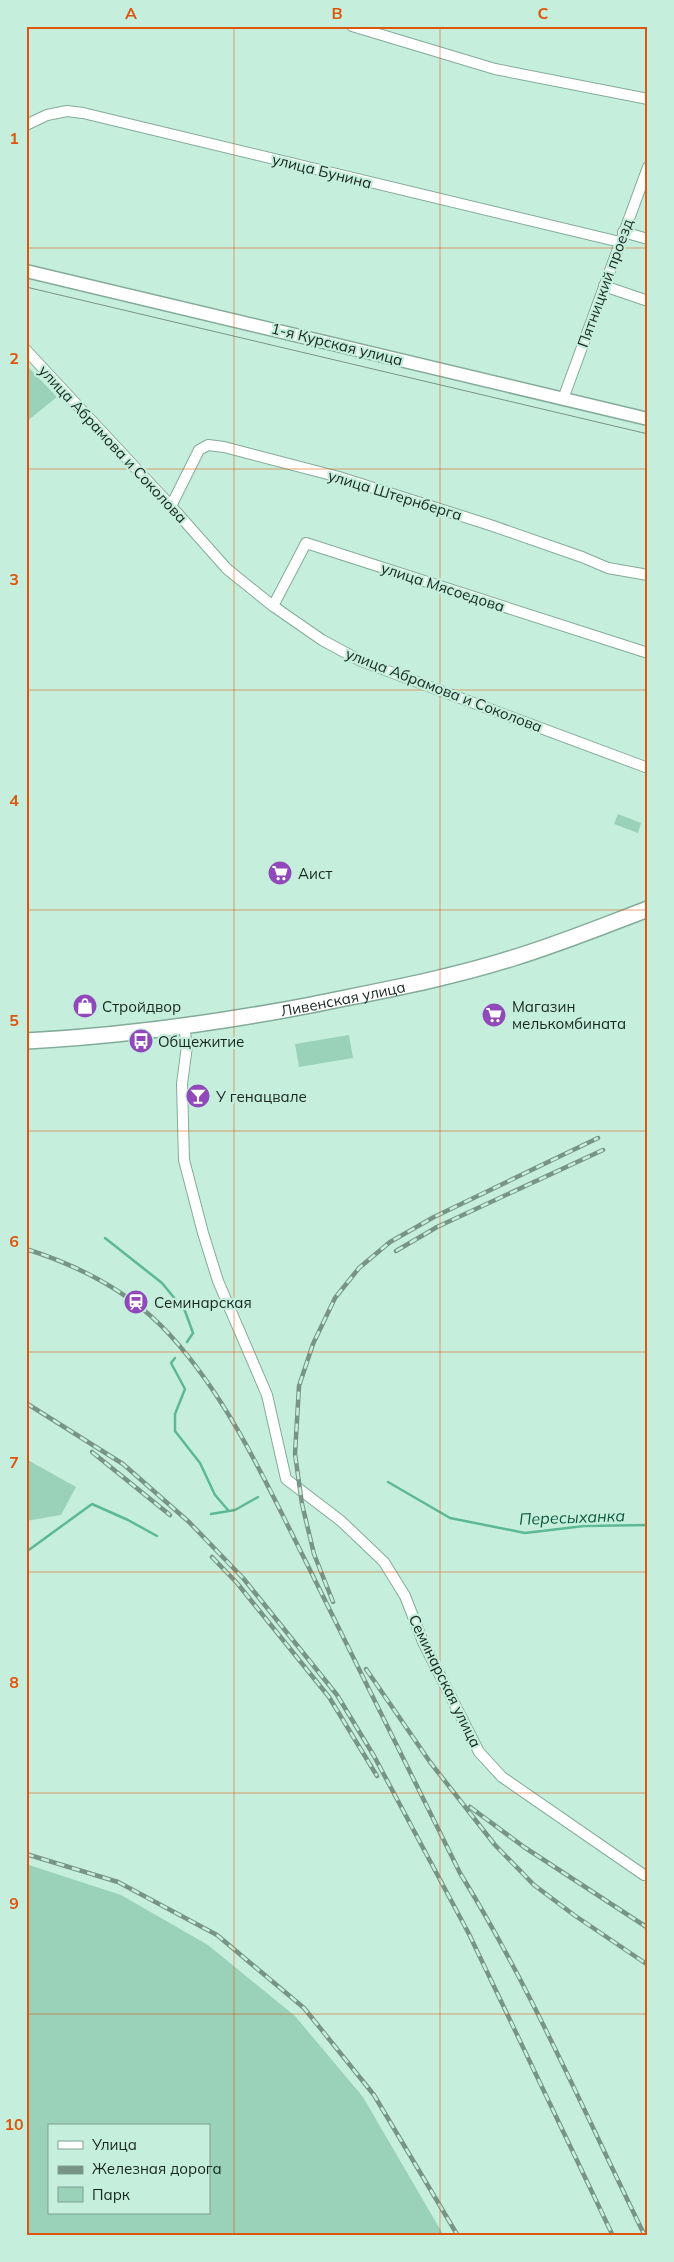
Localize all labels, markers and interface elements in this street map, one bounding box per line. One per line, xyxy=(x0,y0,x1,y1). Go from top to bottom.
text: A xyxy=(125,3,137,23)
text: B xyxy=(331,3,343,23)
text: C xyxy=(538,3,549,23)
text: 1 xyxy=(9,128,19,148)
street label: улица Бунина xyxy=(270,149,374,193)
street label: Пятницкий проезд xyxy=(573,216,637,350)
street label: 1-я Курская улица xyxy=(269,318,405,370)
text: 2 xyxy=(9,348,19,368)
street label: улица Абрамова и Соколова xyxy=(35,361,191,527)
street label: улица Штернберга xyxy=(326,466,464,524)
street label: улица Мясоедова xyxy=(379,558,507,616)
text: 3 xyxy=(9,569,19,589)
street label: улица Абрамова и Соколова xyxy=(343,644,545,736)
text: 4 xyxy=(9,790,19,810)
supermarket icon: Аист xyxy=(267,860,293,886)
place label: Аист xyxy=(298,864,333,883)
street label: Ливенская улица xyxy=(279,977,407,1020)
shop icon: Стройдвор xyxy=(72,993,98,1019)
place label: Стройдвор xyxy=(102,997,181,1016)
place label: Магазин мелькомбината xyxy=(512,997,626,1033)
supermarket icon: Магазин мелькомбината xyxy=(481,1002,507,1028)
text: 5 xyxy=(9,1010,19,1030)
bus stop icon: Общежитие xyxy=(128,1028,154,1054)
place label: Общежитие xyxy=(158,1032,244,1051)
bar icon: У генацвале xyxy=(185,1083,211,1109)
place label: У генацвале xyxy=(215,1087,307,1106)
text: 6 xyxy=(9,1231,19,1251)
station icon: Семинарская xyxy=(123,1289,149,1315)
place label: Семинарская xyxy=(154,1293,252,1312)
text: 7 xyxy=(9,1452,19,1472)
water label: Пересыханка xyxy=(519,1505,626,1529)
street label: Семинарская улица xyxy=(405,1612,485,1750)
text: 8 xyxy=(9,1672,19,1692)
text: 9 xyxy=(9,1893,19,1913)
text: 10 xyxy=(4,2114,24,2134)
legend xyxy=(48,2124,210,2214)
text: Улица xyxy=(91,2135,137,2154)
text: Железная дорога xyxy=(92,2159,222,2178)
text: Парк xyxy=(92,2185,131,2204)

